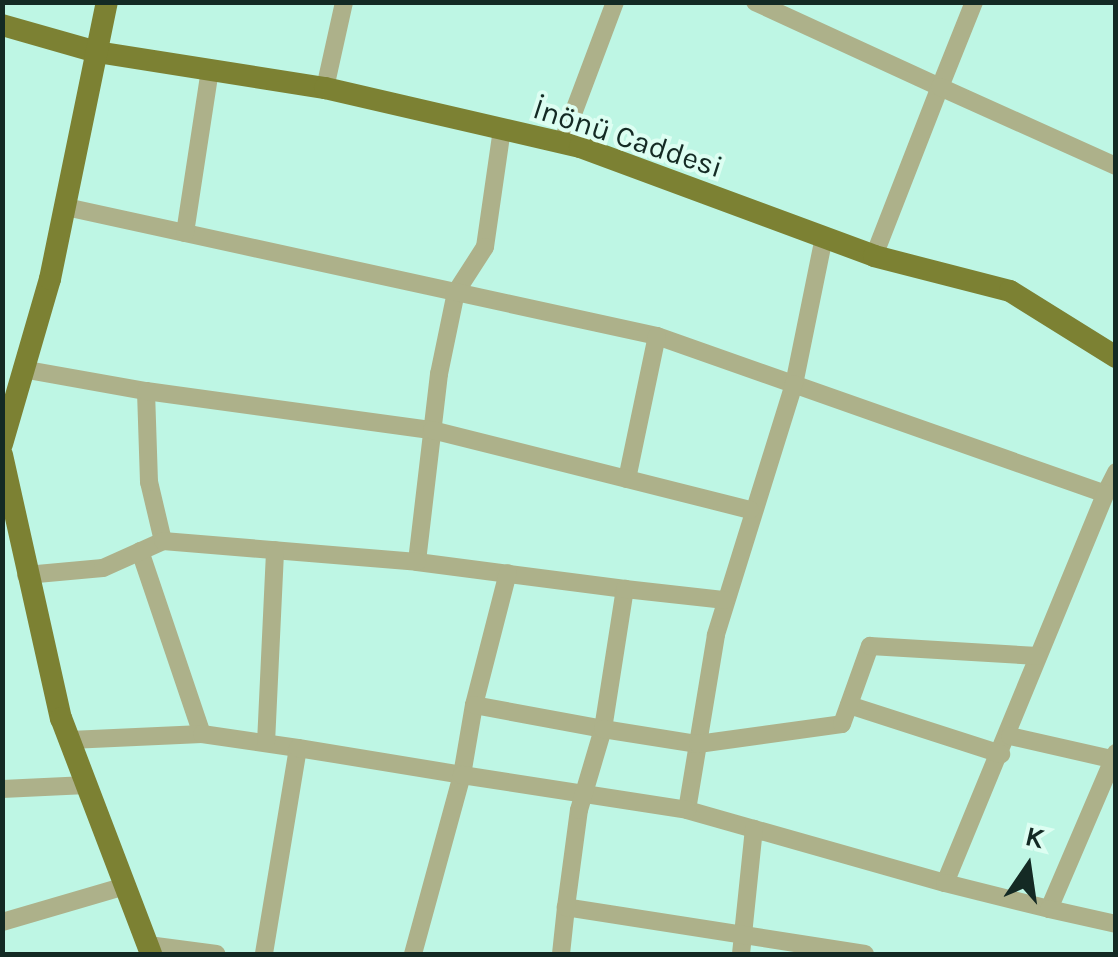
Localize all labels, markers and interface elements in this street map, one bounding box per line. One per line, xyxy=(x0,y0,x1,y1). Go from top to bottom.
street label: İnönü Caddesi xyxy=(529,90,727,186)
north arrow xyxy=(978,817,1078,917)
text: K xyxy=(1022,819,1047,855)

